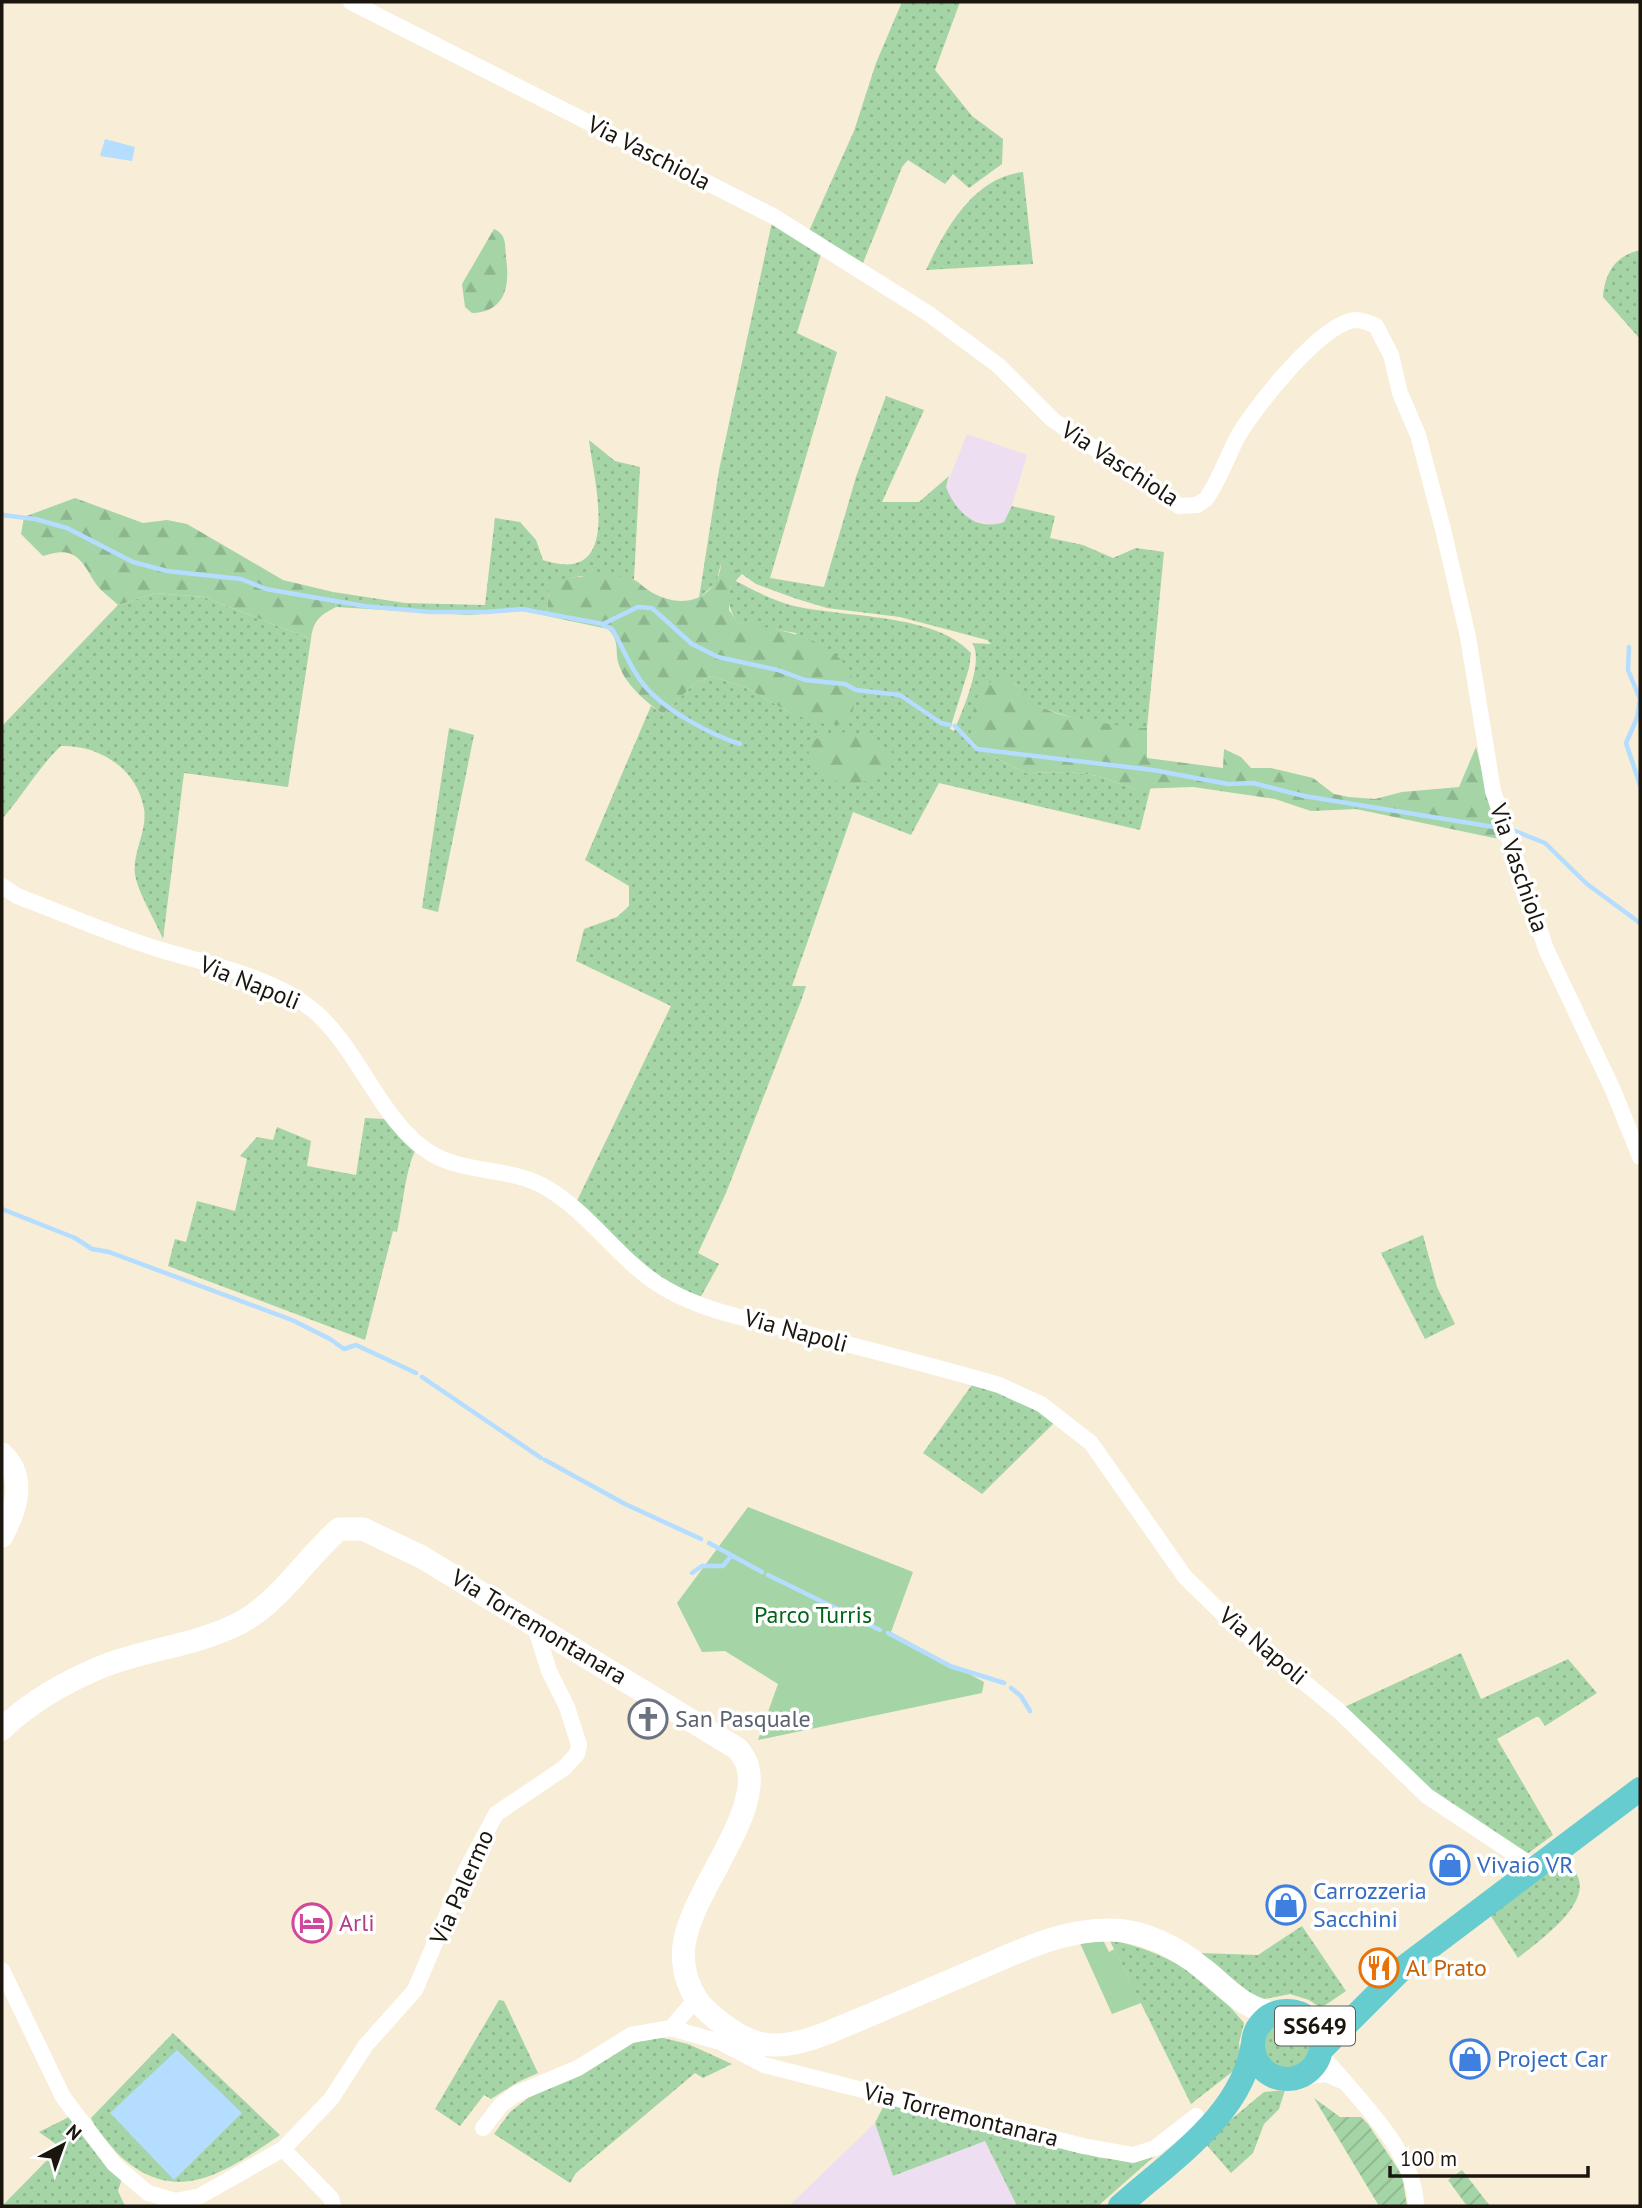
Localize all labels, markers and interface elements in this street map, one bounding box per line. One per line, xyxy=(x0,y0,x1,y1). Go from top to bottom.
street label: Via Vaschiola xyxy=(581,108,716,197)
street label: Via Vaschiola xyxy=(1055,413,1185,513)
street label: Via Vaschiola xyxy=(1483,798,1556,936)
street label: Via Napoli xyxy=(194,948,305,1017)
street label: Via Napoli xyxy=(740,1302,851,1359)
street label: Via Torremontanara xyxy=(445,1561,633,1691)
park label: Parco Turris xyxy=(754,1599,872,1630)
street label: Via Napoli xyxy=(1212,1599,1314,1691)
church icon: San Pasquale xyxy=(627,1698,669,1740)
place label: San Pasquale xyxy=(675,1703,811,1734)
street label: Via Palermo xyxy=(422,1825,501,1950)
shop icon: Vivaio VR xyxy=(1429,1844,1471,1886)
place label: Vivaio VR xyxy=(1476,1849,1573,1880)
place label: Carrozzeria Sacchini xyxy=(1313,1875,1427,1934)
shop icon: Carrozzeria Sacchini xyxy=(1265,1884,1307,1926)
hotel icon: Arli xyxy=(291,1902,333,1944)
place label: Arli xyxy=(339,1907,375,1938)
restaurant icon: Al Prato xyxy=(1358,1947,1400,1989)
place label: Al Prato xyxy=(1406,1952,1487,1983)
road number: SS649 xyxy=(1275,2007,1355,2046)
shop icon: Project Car xyxy=(1449,2038,1491,2080)
place label: Project Car xyxy=(1497,2043,1608,2074)
street label: Via Torremontanara xyxy=(859,2075,1062,2154)
north arrow xyxy=(28,2110,98,2180)
text: N xyxy=(62,2119,87,2145)
scale bar xyxy=(1390,2134,1588,2178)
text: 100 m xyxy=(1400,2145,1457,2172)

